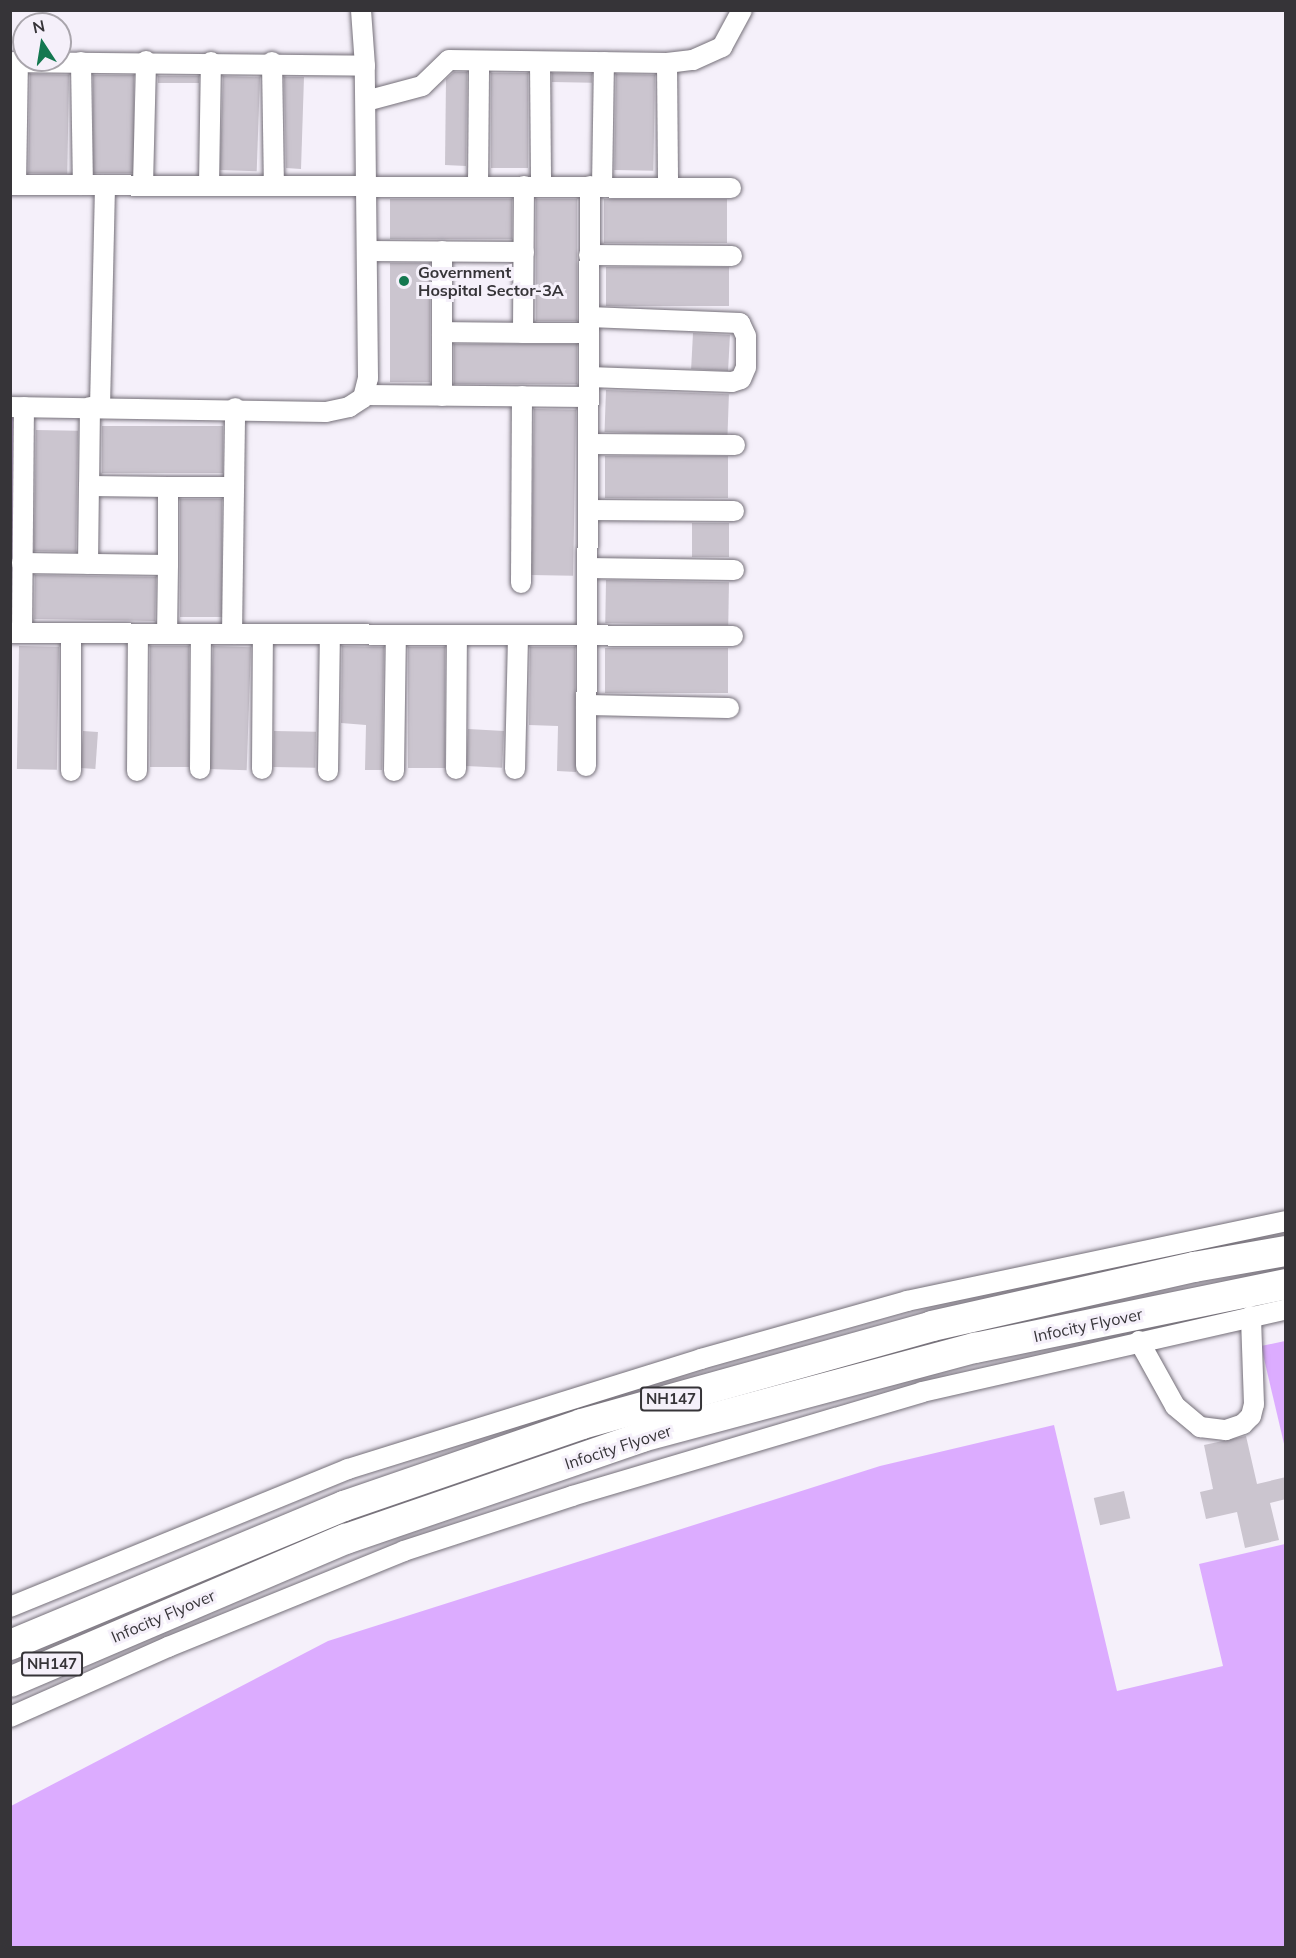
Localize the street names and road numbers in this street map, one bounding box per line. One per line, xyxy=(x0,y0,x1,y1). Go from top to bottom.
street label: Infocity Flyover xyxy=(1032,1304,1144,1346)
road number: NH147 xyxy=(640,1387,702,1411)
street label: Infocity Flyover xyxy=(562,1421,674,1473)
street label: Infocity Flyover xyxy=(108,1585,218,1647)
road number: NH147 xyxy=(20,1652,84,1676)

